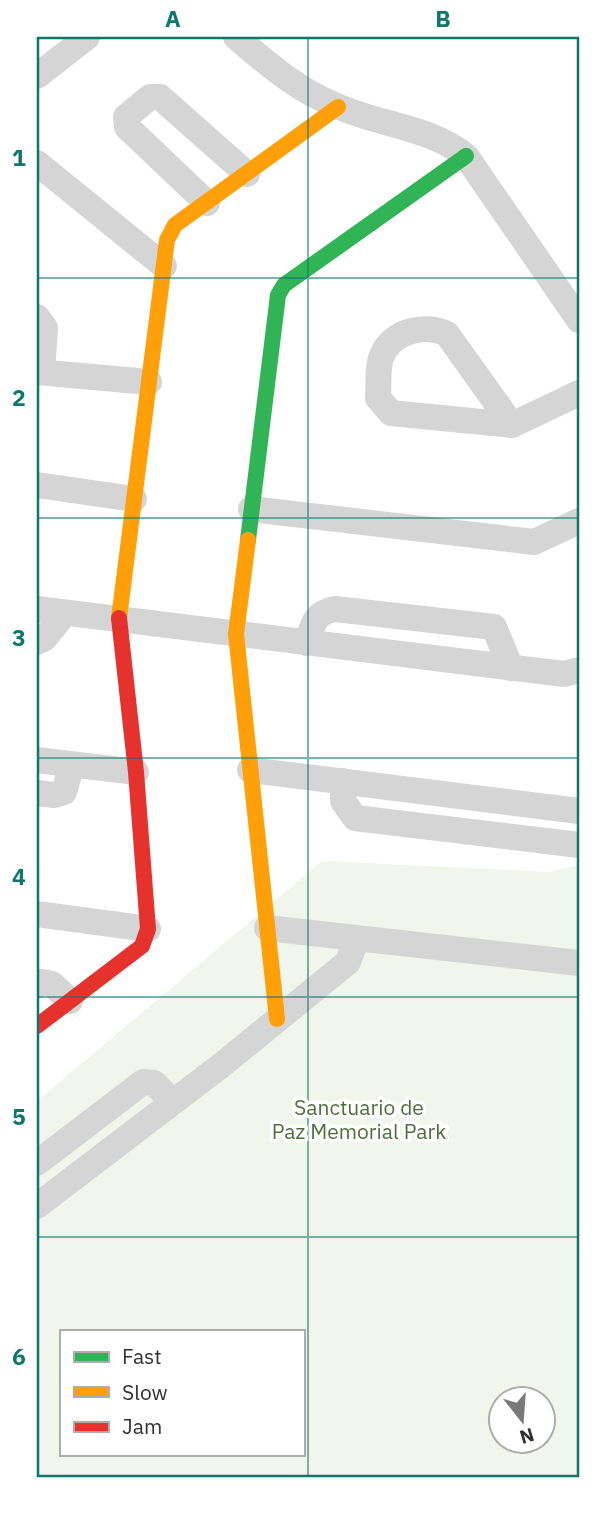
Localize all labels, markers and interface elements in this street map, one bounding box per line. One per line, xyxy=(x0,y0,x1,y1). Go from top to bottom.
text: A xyxy=(165,3,181,33)
text: B xyxy=(435,3,451,33)
text: 1 xyxy=(12,142,26,172)
text: 2 xyxy=(12,382,26,412)
text: 3 xyxy=(12,622,26,652)
text: 4 xyxy=(12,861,26,891)
park label: Sanctuario de Paz Memorial Park xyxy=(272,1093,446,1145)
text: 5 xyxy=(12,1101,26,1131)
legend xyxy=(60,1330,304,1456)
text: 6 xyxy=(12,1341,26,1371)
text: Fast xyxy=(122,1342,162,1370)
text: Slow xyxy=(122,1378,168,1406)
north arrow xyxy=(486,1386,556,1456)
text: Jam xyxy=(122,1412,162,1440)
text: N xyxy=(517,1423,537,1450)

